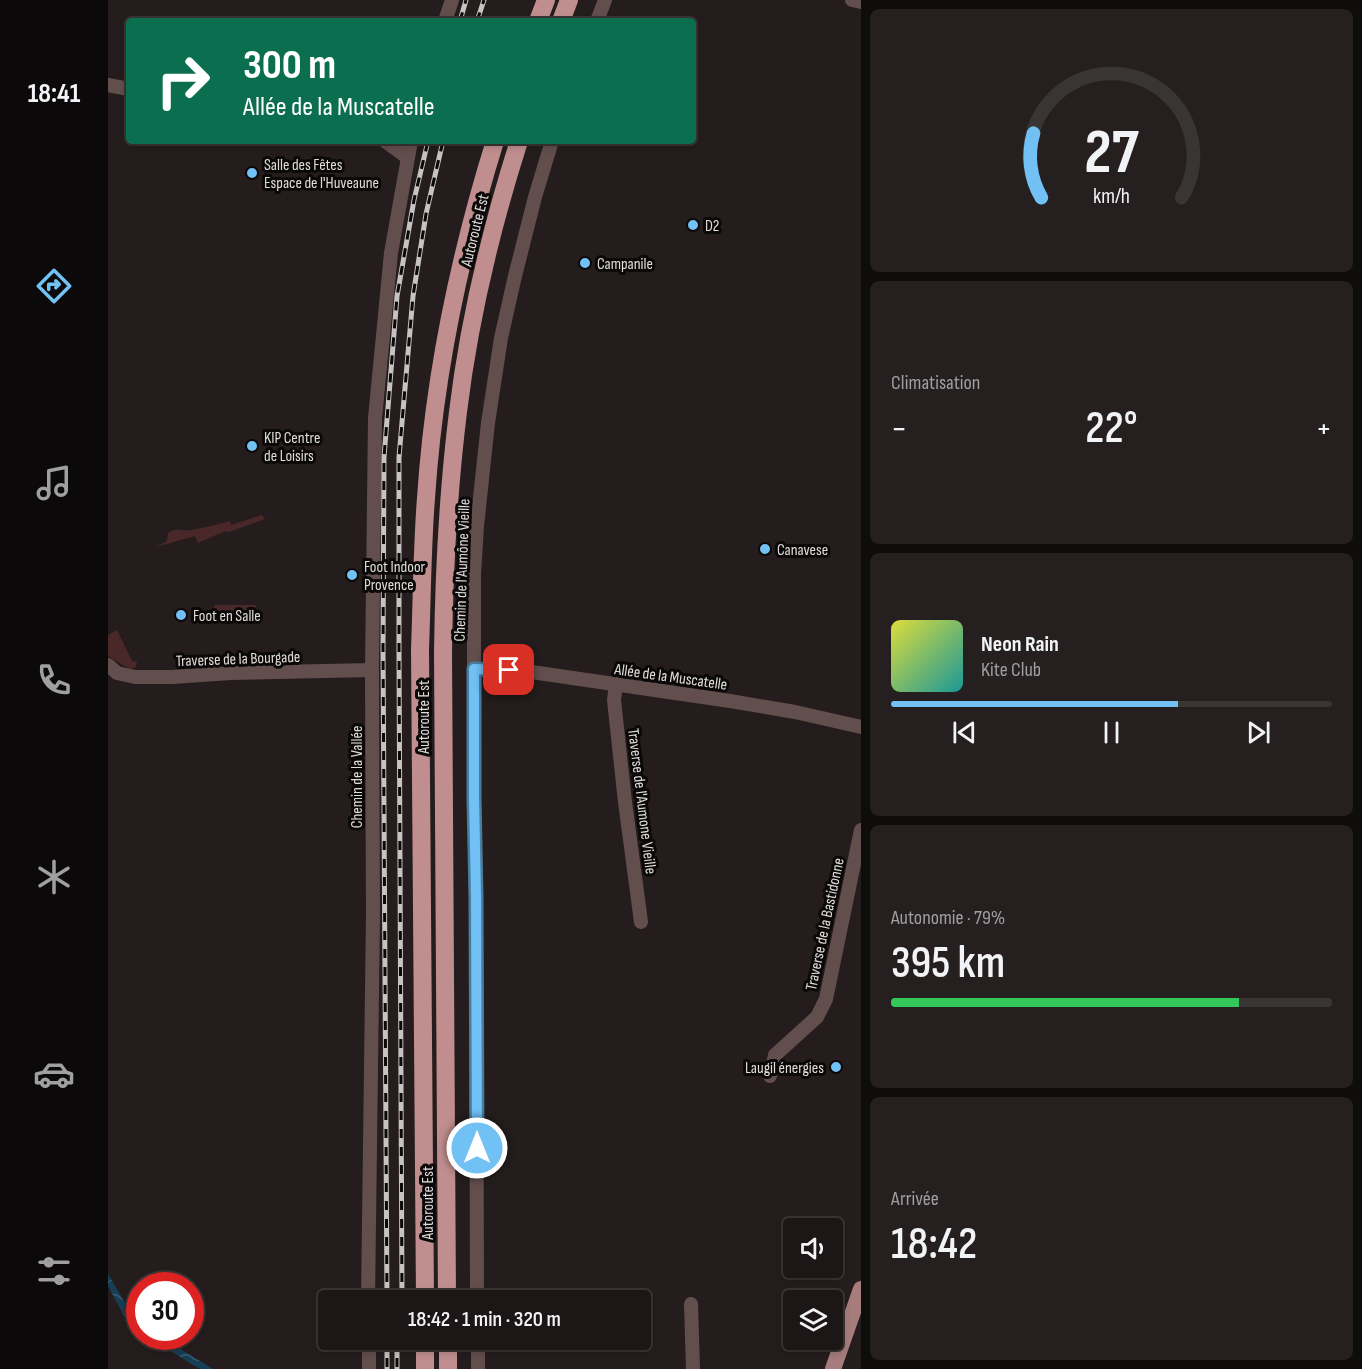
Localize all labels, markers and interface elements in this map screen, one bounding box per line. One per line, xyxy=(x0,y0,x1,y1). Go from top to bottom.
text: 300 m xyxy=(243,40,336,91)
icon: right xyxy=(144,42,222,120)
text: 18:41 xyxy=(28,78,80,110)
text: Allée de la Muscatelle xyxy=(243,91,435,123)
text: 27 xyxy=(1084,116,1140,191)
place label: Salle des Fêtes Espace de l'Huveaune xyxy=(264,156,379,193)
marker: Salle des Fêtes Espace de l'Huveaune xyxy=(245,166,259,180)
text: km/h xyxy=(1093,184,1130,209)
street label: Autoroute Est xyxy=(457,192,494,269)
place label: D2 xyxy=(705,217,719,236)
marker: D2 xyxy=(686,218,700,232)
place label: Campanile xyxy=(597,255,653,274)
marker: Campanile xyxy=(578,256,592,270)
icon: directions xyxy=(33,265,75,307)
text: Climatisation xyxy=(891,371,980,395)
text: 22° xyxy=(1085,401,1138,456)
text: − xyxy=(891,409,907,449)
text: + xyxy=(1316,409,1332,449)
place label: KIP Centre de Loisirs xyxy=(264,429,320,466)
marker: KIP Centre de Loisirs xyxy=(245,439,259,453)
icon: music xyxy=(33,462,75,504)
street label: Chemin de l'Aumône Vieille xyxy=(451,498,474,642)
place label: Canavese xyxy=(777,541,828,560)
marker: Canavese xyxy=(758,542,772,556)
place label: Foot Indoor Provence xyxy=(364,558,426,595)
marker: Foot Indoor Provence xyxy=(345,568,359,582)
place label: Foot en Salle xyxy=(193,607,261,626)
marker: Foot en Salle xyxy=(174,608,188,622)
text: Neon Rain xyxy=(981,631,1059,658)
pin xyxy=(483,644,534,695)
street label: Traverse de la Bourgade xyxy=(175,648,301,671)
icon: arrive xyxy=(492,653,525,686)
text: Kite Club xyxy=(981,658,1041,682)
icon: phone xyxy=(33,659,75,701)
street label: Allée de la Muscatelle xyxy=(612,660,728,695)
street label: Autoroute Est xyxy=(415,680,434,755)
icon: previous xyxy=(948,716,981,749)
icon: pause xyxy=(1095,716,1128,749)
icon: next xyxy=(1242,716,1275,749)
street label: Chemin de la Vallée xyxy=(348,726,367,828)
street label: Traverse de l'Aumone Vieille xyxy=(623,727,660,875)
icon: climate xyxy=(33,856,75,898)
street label: Traverse de la Bastidonne xyxy=(802,856,849,992)
text: Autonomie · 79% xyxy=(891,906,1005,930)
text: 395 km xyxy=(891,936,1005,991)
icon: car xyxy=(33,1053,75,1095)
place label: Laugil énergies xyxy=(745,1059,824,1078)
marker: Laugil énergies xyxy=(829,1060,843,1074)
position arrow xyxy=(445,1116,509,1180)
street label: Autoroute Est xyxy=(419,1166,438,1241)
text: Arrivée xyxy=(891,1187,939,1211)
text: 18:42 xyxy=(891,1217,977,1272)
map controls xyxy=(783,1218,843,1350)
button: sound xyxy=(783,1218,843,1278)
icon: filters xyxy=(33,1250,75,1292)
speed limit sign: 30 xyxy=(126,1272,204,1350)
button: layers xyxy=(783,1290,843,1350)
text: 18:42 · 1 min · 320 m xyxy=(408,1306,561,1333)

